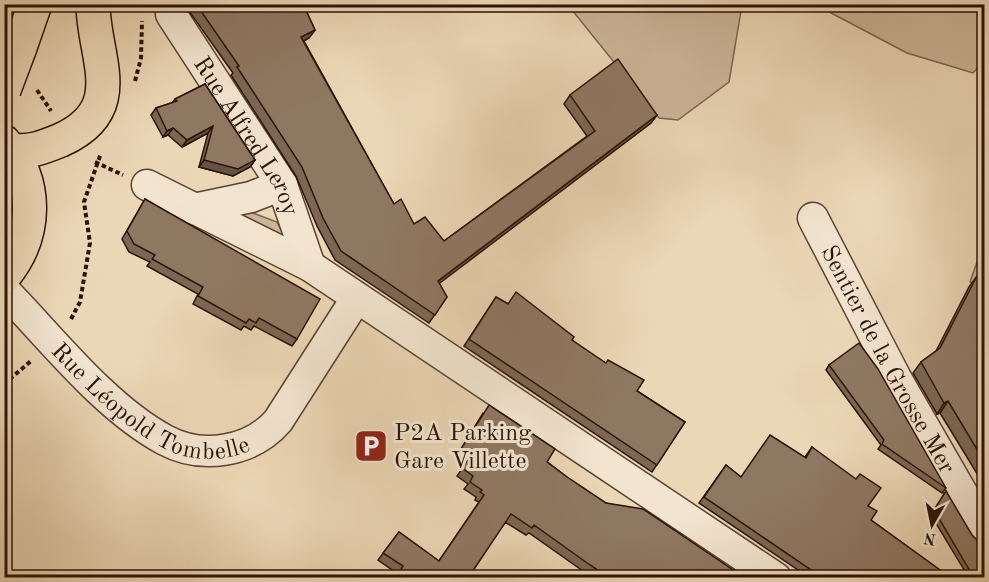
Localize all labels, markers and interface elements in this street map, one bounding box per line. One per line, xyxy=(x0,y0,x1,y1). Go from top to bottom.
street label: Rue Alfred Leroy xyxy=(188,53,302,219)
street label: Sentier de la Grosse Mer xyxy=(815,242,958,478)
street label: Rue Léopold Tombelle xyxy=(46,339,254,465)
place label: P2A Parking Gare Villette xyxy=(394,422,531,474)
parking icon: P2A Parking Gare Villette xyxy=(353,428,389,464)
north arrow xyxy=(902,495,962,555)
text: N xyxy=(922,529,937,547)

